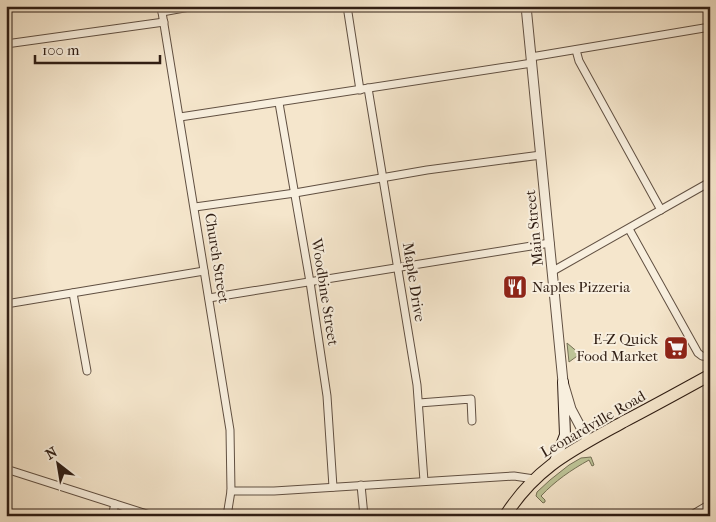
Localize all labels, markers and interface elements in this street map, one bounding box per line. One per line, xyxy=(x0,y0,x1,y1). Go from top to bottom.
scale bar xyxy=(35,32,160,64)
text: 100 m xyxy=(42,41,80,59)
street label: Main Street xyxy=(521,188,547,267)
street label: Church Street xyxy=(201,212,233,305)
street label: Woodbine Street xyxy=(307,236,342,347)
street label: Maple Drive xyxy=(399,241,429,323)
restaurant icon: Naples Pizzeria xyxy=(502,274,528,300)
place label: Naples Pizzeria xyxy=(532,278,631,296)
place label: E-Z Quick Food Market xyxy=(576,330,659,365)
supermarket icon: E-Z Quick Food Market xyxy=(663,335,689,361)
street label: Leonardville Road xyxy=(537,386,649,461)
north arrow xyxy=(32,440,82,490)
text: N xyxy=(43,443,61,463)

